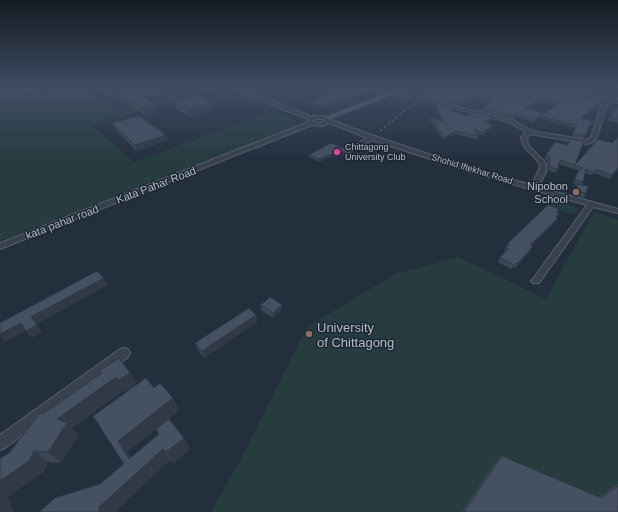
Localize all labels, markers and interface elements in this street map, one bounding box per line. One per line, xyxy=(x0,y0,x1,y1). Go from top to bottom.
place label: Chittagong University Club xyxy=(345,142,406,162)
marker: Chittagong University Club xyxy=(332,147,342,157)
street label: Shohid Iftekhar Road xyxy=(430,152,514,186)
street label: Kata Pahar Road xyxy=(114,164,198,206)
place label: Nipobon School xyxy=(527,180,568,205)
marker: Nipobon School xyxy=(571,187,581,197)
street label: kata pahar road xyxy=(24,203,100,241)
place label: University of Chittagong xyxy=(317,320,394,350)
marker: University of Chittagong xyxy=(304,329,314,339)

